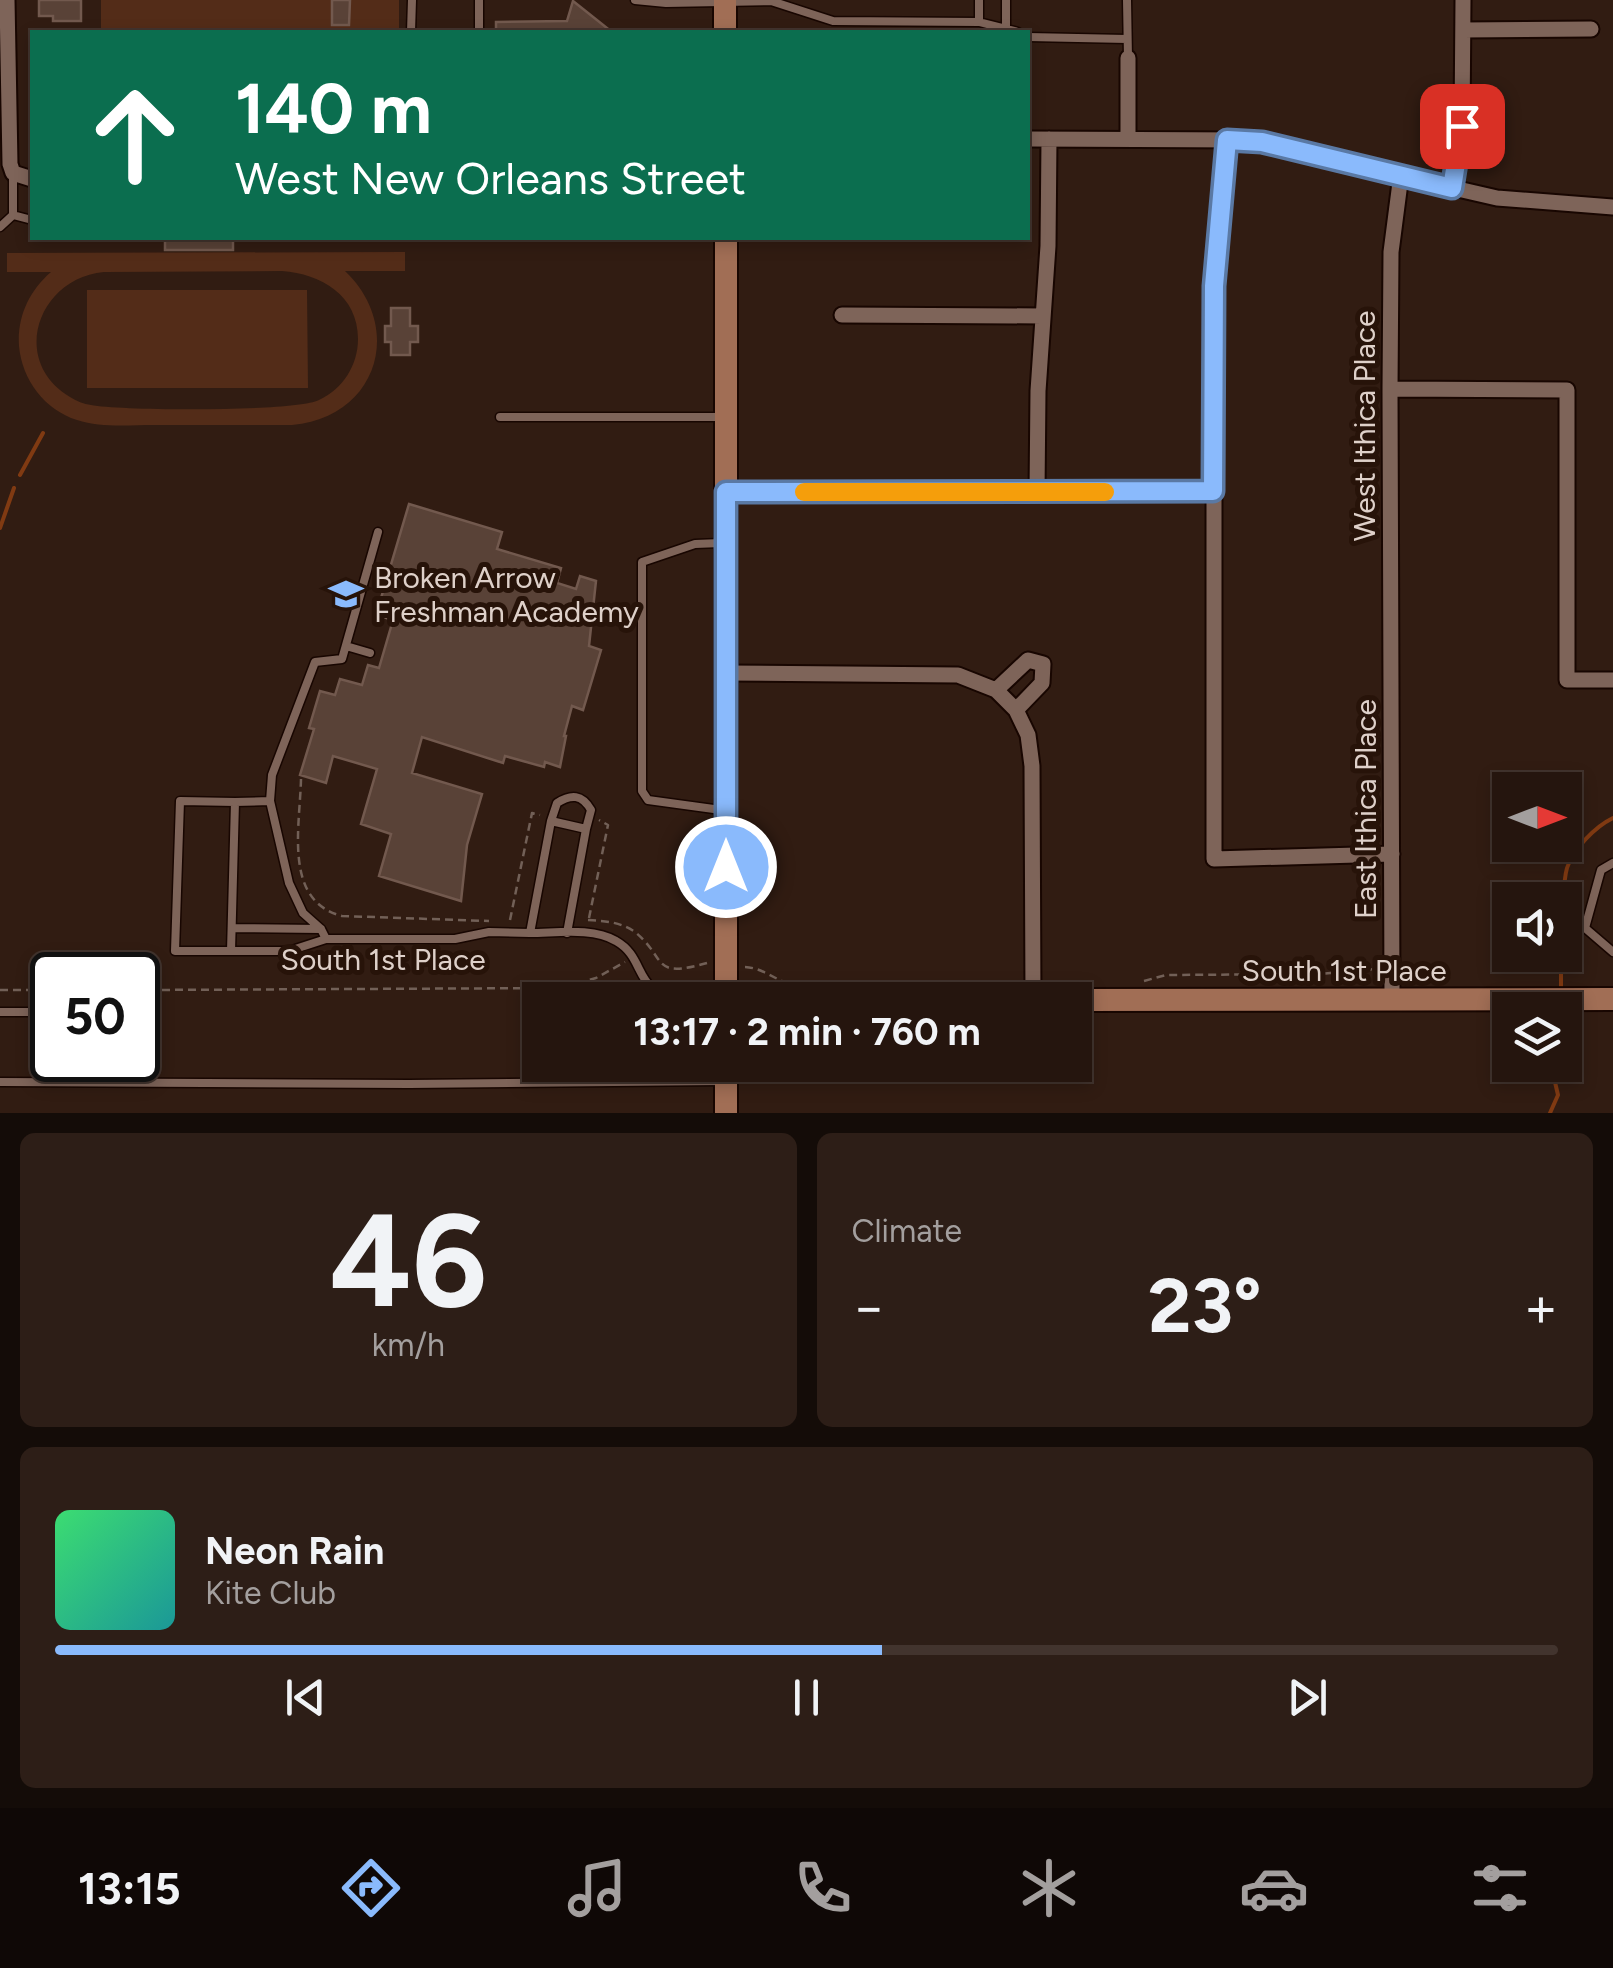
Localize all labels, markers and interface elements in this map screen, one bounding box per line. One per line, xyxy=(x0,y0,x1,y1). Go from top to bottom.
text: 140 m xyxy=(235,66,432,151)
icon: ahead xyxy=(70,70,200,200)
pin xyxy=(1420,84,1505,169)
icon: arrive xyxy=(1435,99,1490,154)
text: West New Orleans Street xyxy=(235,151,746,205)
street label: West Ithica Place xyxy=(1346,311,1383,541)
place label: Broken Arrow Freshman Academy xyxy=(374,559,639,630)
school or university icon: Broken Arrow Freshman Academy xyxy=(327,575,365,613)
street label: East Ithica Place xyxy=(1347,699,1384,919)
north arrow xyxy=(1492,772,1582,862)
map controls xyxy=(1492,772,1582,1082)
position arrow xyxy=(674,815,778,919)
button: sound xyxy=(1492,882,1582,972)
street label: South 1st Place xyxy=(280,941,486,978)
speed limit sign: 50 xyxy=(30,952,160,1082)
street label: South 1st Place xyxy=(1241,952,1447,989)
button: layers xyxy=(1492,992,1582,1082)
text: 13:17 · 2 min · 760 m xyxy=(633,1009,981,1055)
text: 46 xyxy=(329,1183,487,1339)
text: Climate xyxy=(852,1212,962,1250)
text: 23° xyxy=(1148,1261,1261,1351)
text: − xyxy=(852,1274,886,1340)
text: + xyxy=(1524,1274,1558,1340)
text: km/h xyxy=(372,1326,445,1364)
text: Neon Rain xyxy=(205,1528,384,1574)
text: Kite Club xyxy=(205,1574,336,1612)
icon: previous xyxy=(278,1670,333,1725)
icon: pause xyxy=(779,1670,834,1725)
icon: next xyxy=(1280,1670,1335,1725)
icon: directions xyxy=(336,1853,406,1923)
icon: music xyxy=(562,1853,632,1923)
icon: phone xyxy=(788,1853,858,1923)
icon: climate xyxy=(1014,1853,1084,1923)
icon: car xyxy=(1239,1853,1309,1923)
icon: filters xyxy=(1465,1853,1535,1923)
text: 13:15 xyxy=(78,1861,181,1915)

